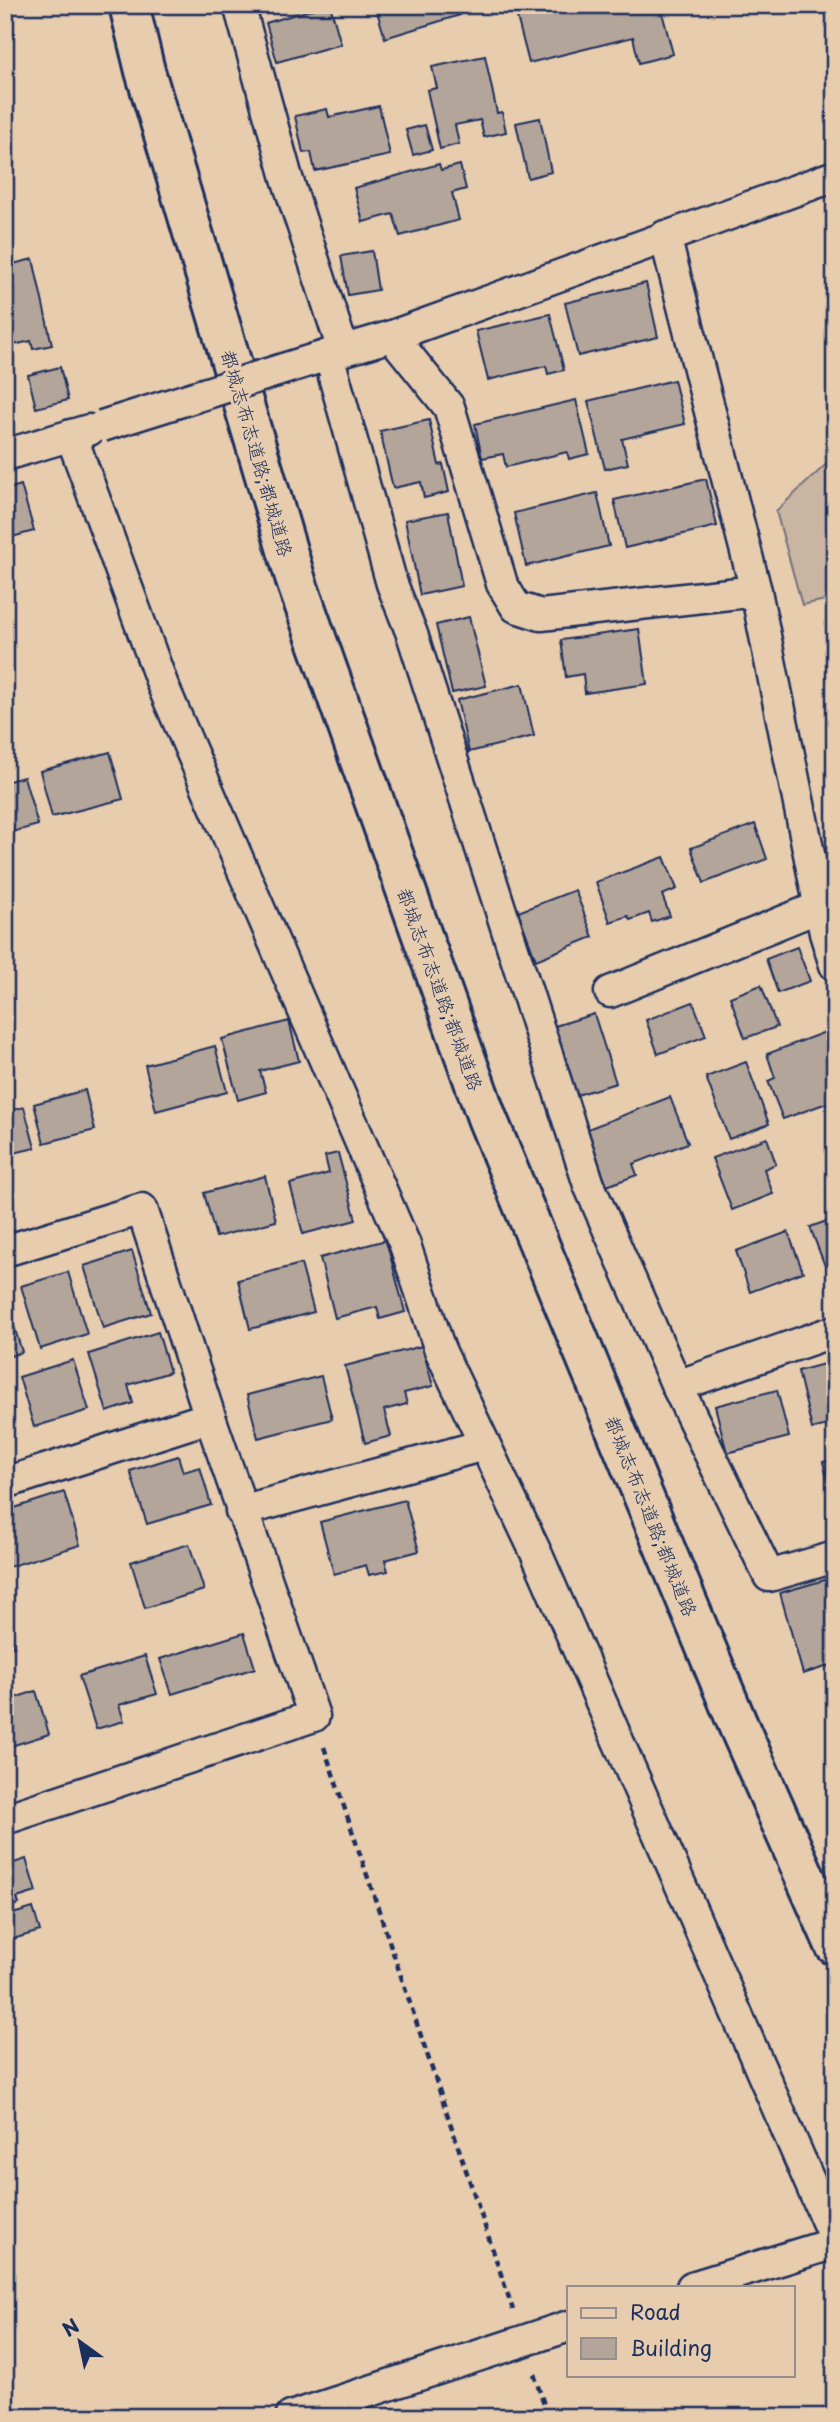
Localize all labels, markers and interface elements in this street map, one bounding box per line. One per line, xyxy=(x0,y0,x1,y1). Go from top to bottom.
street label: 都城志布志道路;都城道路 xyxy=(215,346,301,560)
street label: 都城志布志道路;都城道路 xyxy=(391,883,491,1095)
street label: 都城志布志道路;都城道路 xyxy=(599,1411,705,1621)
legend xyxy=(567,2286,794,2376)
text: Road xyxy=(630,2295,681,2327)
north arrow xyxy=(46,2306,116,2376)
text: N xyxy=(56,2311,84,2343)
text: Building xyxy=(630,2331,712,2363)

